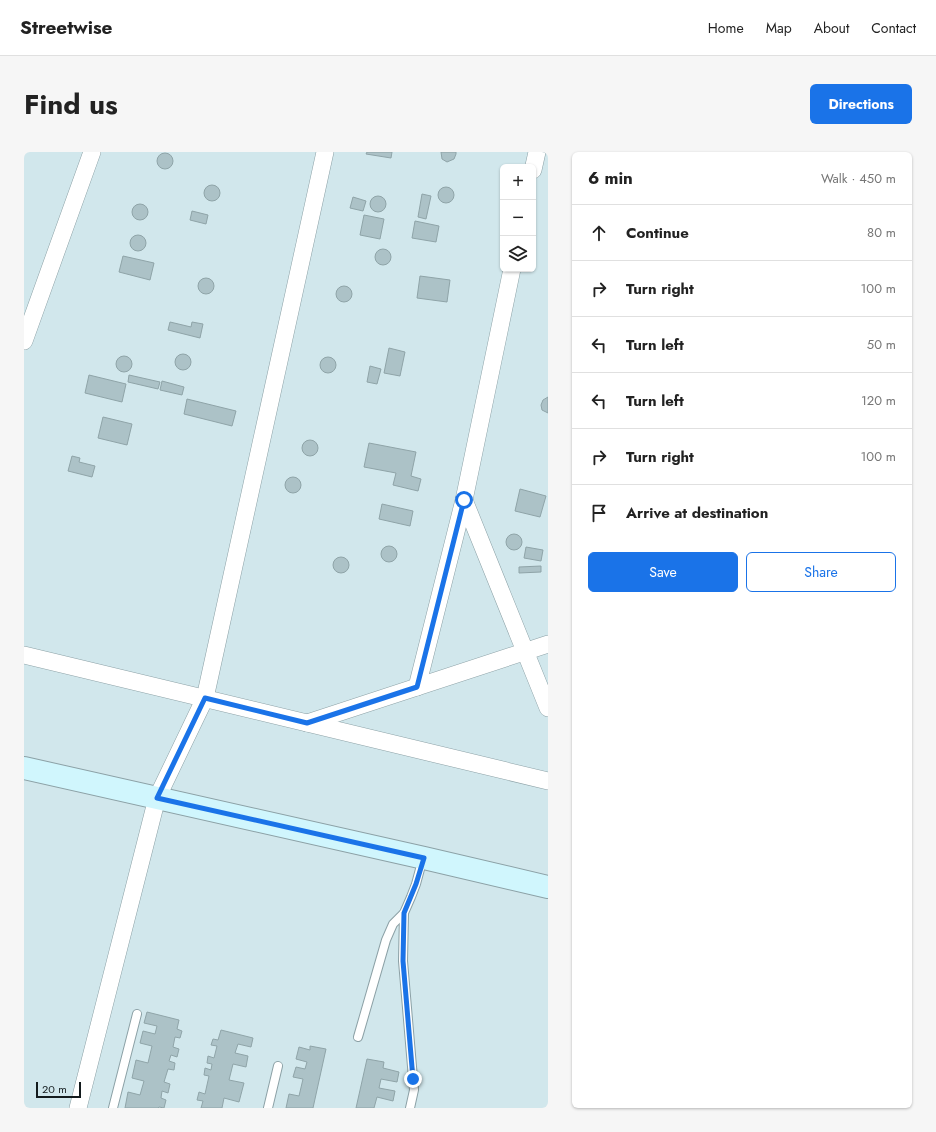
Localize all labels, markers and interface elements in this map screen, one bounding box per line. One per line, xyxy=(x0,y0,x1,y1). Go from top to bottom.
text: Streetwise xyxy=(20,14,113,41)
text: Home xyxy=(708,18,744,38)
text: Map xyxy=(766,18,792,38)
text: About xyxy=(814,18,849,38)
text: Contact xyxy=(871,18,916,38)
text: Find us xyxy=(24,84,118,125)
button: Directions xyxy=(810,84,912,124)
map controls xyxy=(500,164,536,272)
button: + xyxy=(500,164,536,200)
text: 6 min xyxy=(588,166,633,190)
text: Walk · 450 m xyxy=(821,169,896,188)
button: − xyxy=(500,200,536,236)
icon: ahead xyxy=(588,222,610,244)
text: Continue xyxy=(626,222,689,244)
text: 80 m xyxy=(867,223,896,242)
button: layers xyxy=(500,236,536,272)
icon: right xyxy=(588,278,610,300)
text: Turn right xyxy=(626,278,694,300)
text: 100 m xyxy=(861,279,896,298)
icon: left xyxy=(588,334,610,356)
text: Turn left xyxy=(626,334,684,356)
text: 50 m xyxy=(867,335,896,354)
icon: left xyxy=(588,390,610,412)
text: Turn left xyxy=(626,390,684,412)
text: 120 m xyxy=(861,391,896,410)
icon: right xyxy=(588,446,610,468)
text: Turn right xyxy=(626,446,694,468)
text: 100 m xyxy=(861,447,896,466)
route start xyxy=(455,491,473,509)
icon: arrive xyxy=(588,502,610,524)
text: Arrive at destination xyxy=(626,502,768,524)
button: Save xyxy=(588,552,738,592)
button: Share xyxy=(746,552,896,592)
route end xyxy=(404,1070,422,1088)
scale bar xyxy=(36,1080,81,1099)
text: 20 m xyxy=(42,1081,67,1097)

